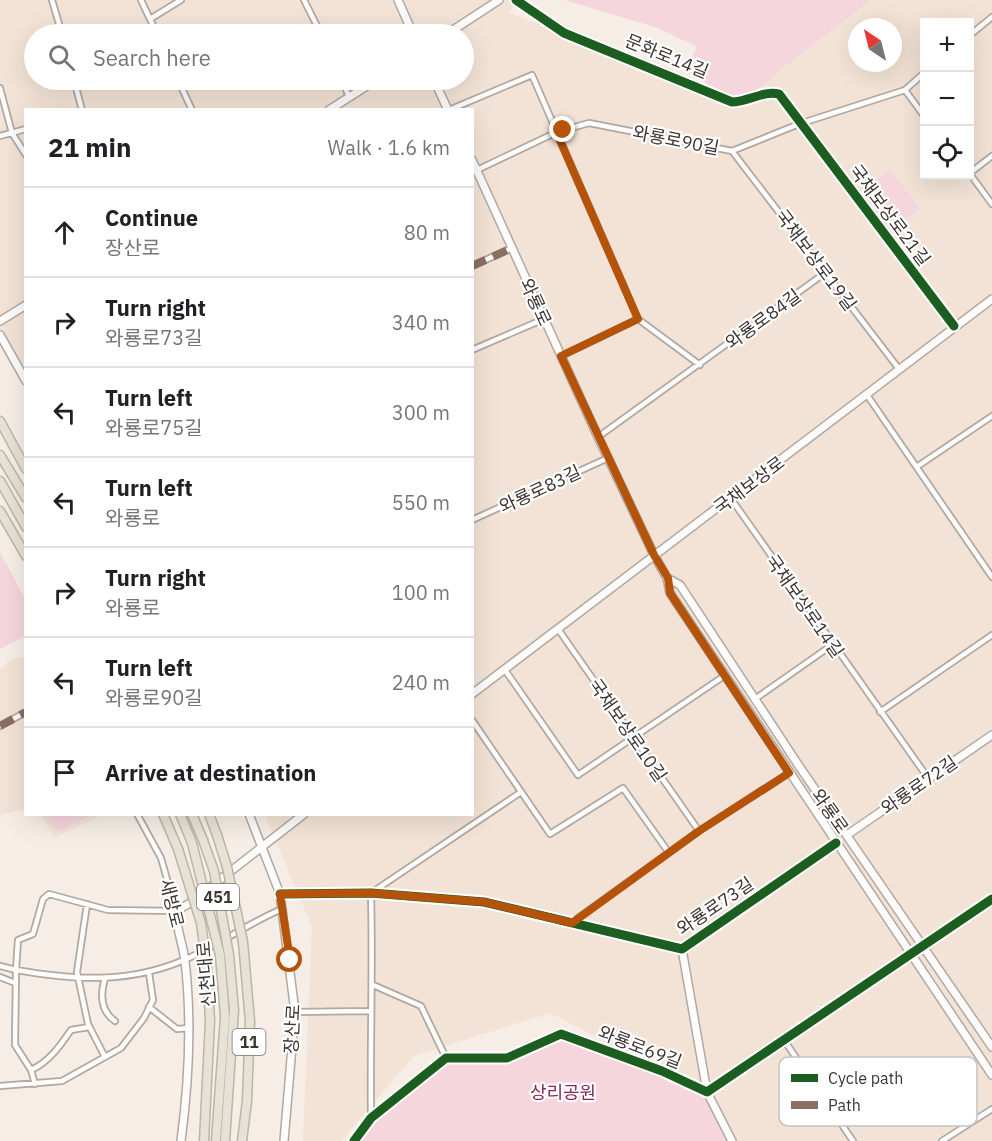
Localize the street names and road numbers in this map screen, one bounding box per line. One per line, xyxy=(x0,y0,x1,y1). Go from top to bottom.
street label: 문화로14길 xyxy=(622,29,712,83)
street label: 와룡로90길 xyxy=(631,120,721,160)
street label: 국채보상로21길 xyxy=(844,160,936,270)
street label: 국채보상로19길 xyxy=(770,205,862,315)
street label: 와룡로 xyxy=(515,275,557,329)
street label: 와룡로84길 xyxy=(721,284,805,354)
street label: 국채보상로 xyxy=(709,451,789,519)
street label: 와룡로83길 xyxy=(495,460,585,518)
street label: 국채보상로14길 xyxy=(761,550,849,662)
street label: 국채보상로10길 xyxy=(584,674,672,786)
street label: 와룡로72길 xyxy=(876,750,962,820)
street label: 와룡로 xyxy=(806,784,854,838)
street label: 와룡로73길 xyxy=(672,872,758,940)
street label: 새방로 xyxy=(155,876,189,930)
road number: 451 xyxy=(197,884,239,910)
street label: 신천대로 xyxy=(192,940,220,1008)
street label: 장산로 xyxy=(279,1004,305,1054)
street label: 와룡로69길 xyxy=(595,1021,685,1073)
road number: 11 xyxy=(232,1029,266,1055)

